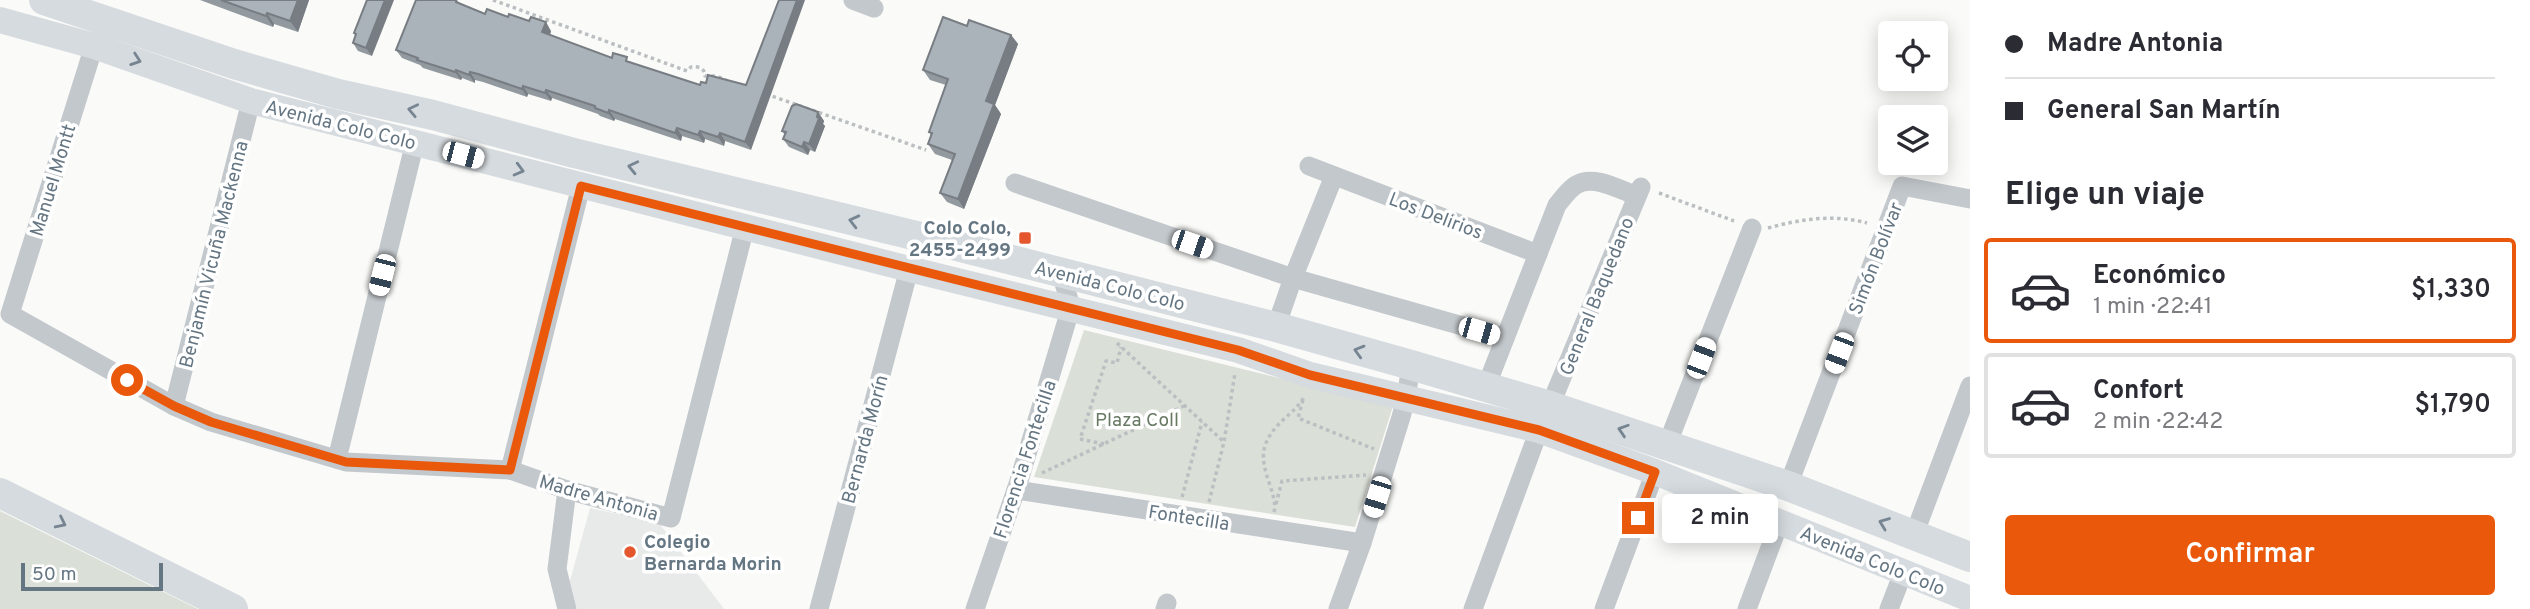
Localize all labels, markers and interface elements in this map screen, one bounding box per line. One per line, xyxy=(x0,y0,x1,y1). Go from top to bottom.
map controls xyxy=(1878,21,1948,175)
button: locate xyxy=(1878,21,1948,91)
text: Madre Antonia xyxy=(2047,28,2223,61)
one-way arrow xyxy=(129,52,141,66)
text: General San Martín xyxy=(2047,95,2281,128)
street label: Avenida Colo Colo xyxy=(263,96,418,156)
one-way arrow xyxy=(407,104,419,119)
button: layers xyxy=(1878,105,1948,175)
street label: Manuel Montt xyxy=(25,121,82,240)
street label: Benjamín Vicuña Mackenna xyxy=(175,138,255,371)
car xyxy=(440,139,487,171)
one-way arrow xyxy=(627,161,639,175)
one-way arrow xyxy=(513,162,525,176)
text: Elige un viaje xyxy=(2005,176,2205,216)
street label: Los Delirios xyxy=(1385,188,1486,246)
street label: Simón Bolívar xyxy=(1844,199,1909,318)
street label: General Baquedano xyxy=(1555,214,1641,379)
one-way arrow xyxy=(848,215,860,229)
place label: Colo Colo, 2455-2499 xyxy=(909,217,1011,263)
car xyxy=(1169,227,1216,261)
marker: Colo Colo, 2455-2499 xyxy=(1017,230,1033,246)
car xyxy=(367,252,398,298)
street label: Avenida Colo Colo xyxy=(1032,257,1187,317)
icon: car xyxy=(2009,259,2072,322)
text: Económico xyxy=(2093,260,2226,293)
text: $1,330 xyxy=(2411,274,2491,307)
text: 1 min · 22:41 xyxy=(2093,293,2212,322)
car xyxy=(1456,315,1503,347)
car xyxy=(1822,330,1857,376)
car xyxy=(1684,335,1719,381)
one-way arrow xyxy=(1353,344,1365,359)
route start xyxy=(111,364,143,396)
street label: Bernarda Morín xyxy=(837,373,895,506)
icon: car xyxy=(2009,374,2072,437)
text: Confort xyxy=(2093,375,2184,408)
street label: Florencia Fontecilla xyxy=(989,377,1063,542)
text: $1,790 xyxy=(2415,389,2491,422)
text: 2 min · 22:42 xyxy=(2093,408,2223,437)
park label: Plaza Coll xyxy=(1095,409,1179,433)
one-way arrow xyxy=(1618,424,1630,438)
street label: Madre Antonia xyxy=(536,470,661,527)
car xyxy=(1361,474,1394,520)
callout: 2 min xyxy=(1662,494,1778,542)
street label: Fontecilla xyxy=(1146,501,1231,537)
route end xyxy=(1622,502,1654,534)
text: 2 min xyxy=(1690,504,1750,533)
one-way arrow xyxy=(54,515,66,529)
button: Confirmar xyxy=(2005,515,2495,595)
one-way arrow xyxy=(1878,518,1890,532)
street label: Avenida Colo Colo xyxy=(1796,522,1948,602)
place label: Colegio Bernarda Morin xyxy=(644,531,782,577)
marker: Colegio Bernarda Morin xyxy=(622,544,638,560)
scale bar xyxy=(21,560,163,592)
text: 50 m xyxy=(32,563,77,587)

